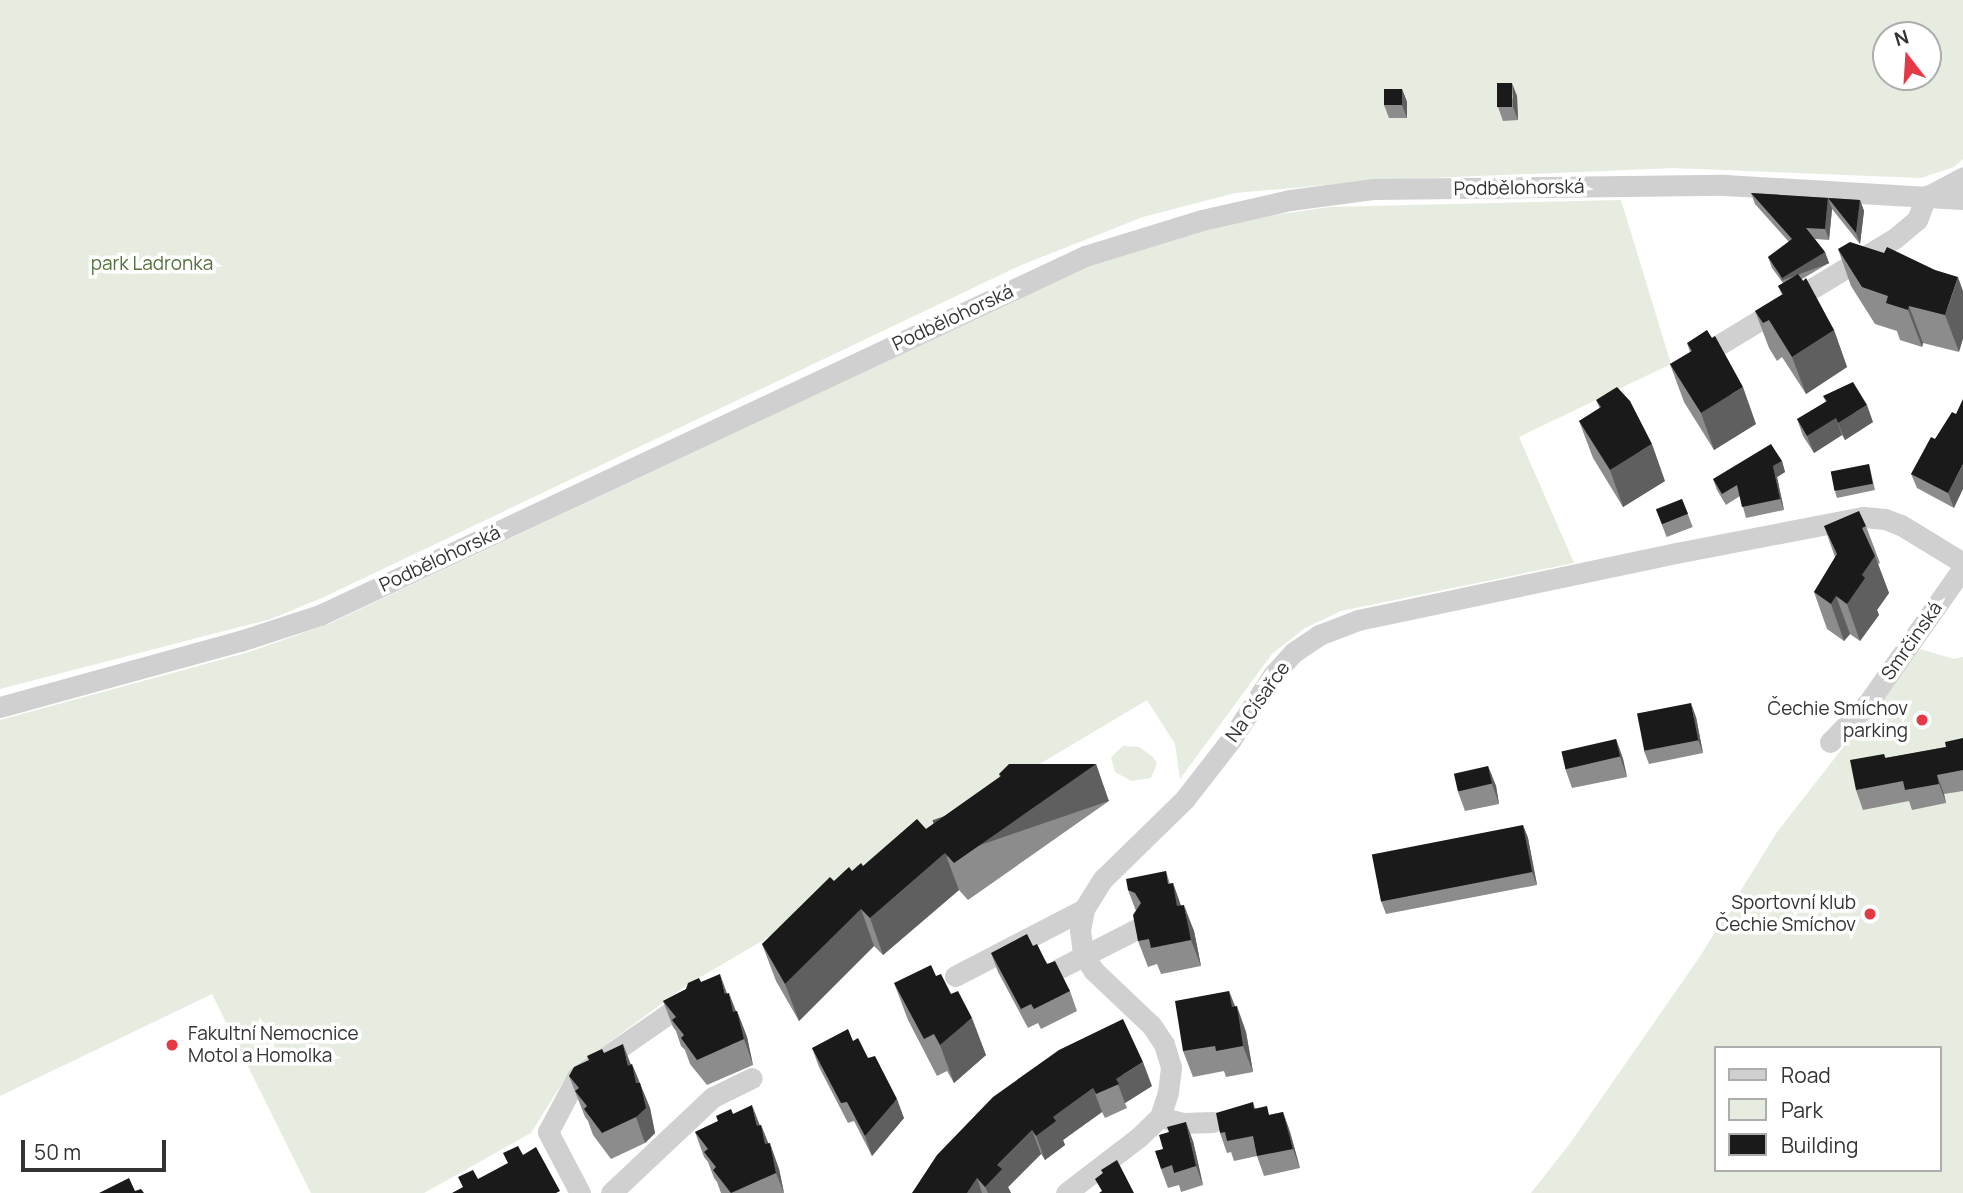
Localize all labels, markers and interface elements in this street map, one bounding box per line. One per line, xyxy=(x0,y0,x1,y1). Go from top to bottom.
north arrow xyxy=(1872,21,1942,91)
text: N xyxy=(1891,23,1912,52)
street label: Podbělohorská xyxy=(1453,175,1585,201)
park label: park Ladronka xyxy=(91,253,213,275)
street label: Podbělohorská xyxy=(889,280,1017,356)
street label: Podbělohorská xyxy=(376,521,504,597)
street label: Smrčinská xyxy=(1877,597,1947,685)
street label: Na Císařce xyxy=(1221,657,1295,747)
place label: Čechie Smíchov parking xyxy=(1768,698,1908,742)
marker: Čechie Smíchov parking xyxy=(1914,712,1930,728)
place label: Sportovní klub Čechie Smíchov xyxy=(1716,892,1856,936)
marker: Sportovní klub Čechie Smíchov xyxy=(1862,906,1878,922)
place label: Fakultní Nemocnice Motol a Homolka xyxy=(188,1023,359,1067)
marker: Fakultní Nemocnice Motol a Homolka xyxy=(162,1035,182,1055)
legend xyxy=(1714,1046,1942,1172)
text: Road xyxy=(1781,1061,1831,1089)
text: Park xyxy=(1781,1096,1823,1124)
scale bar xyxy=(24,1126,170,1170)
text: Building xyxy=(1781,1131,1858,1159)
text: 50 m xyxy=(34,1138,81,1166)

